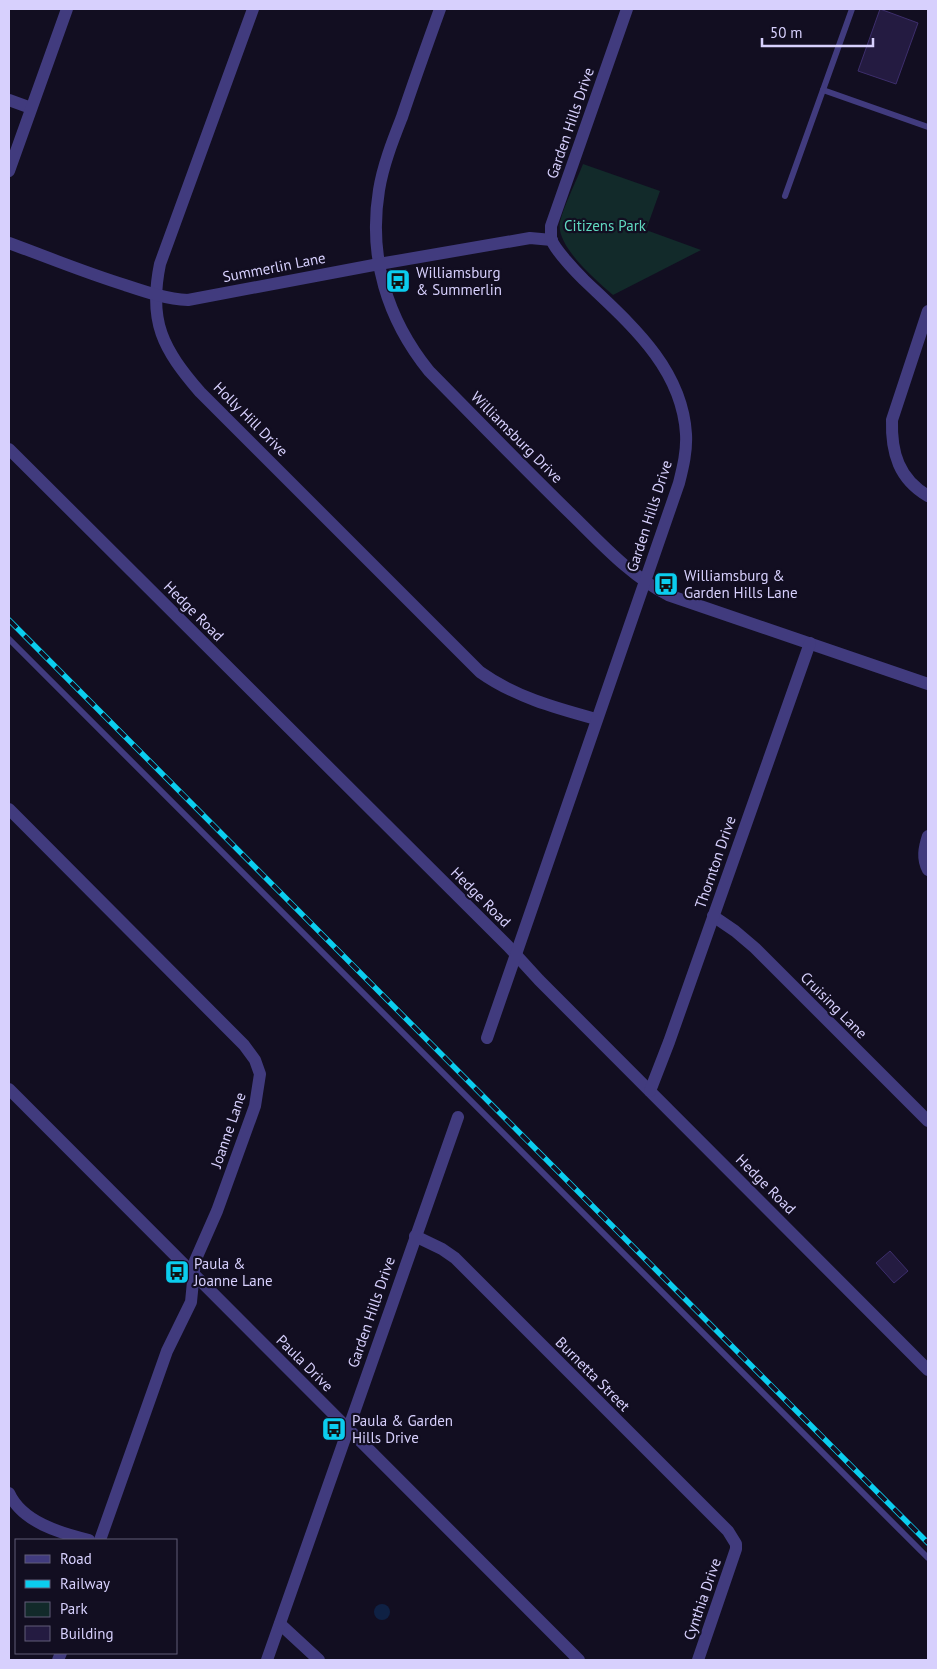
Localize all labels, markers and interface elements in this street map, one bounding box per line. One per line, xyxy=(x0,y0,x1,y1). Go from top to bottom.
scale bar xyxy=(762,15,873,47)
text: 50 m xyxy=(770,23,803,42)
street label: Garden Hills Drive xyxy=(542,65,598,181)
park label: Citizens Park xyxy=(564,216,647,235)
street label: Summerlin Lane xyxy=(221,248,327,286)
place label: Williamsburg & Summerlin xyxy=(416,263,502,299)
bus stop icon: Williamsburg & Summerlin xyxy=(385,268,411,294)
street label: Holly Hill Drive xyxy=(210,378,292,460)
street label: Williamsburg Drive xyxy=(467,387,567,487)
street label: Garden Hills Drive xyxy=(622,458,676,574)
place label: Williamsburg & Garden Hills Lane xyxy=(684,566,798,602)
bus stop icon: Williamsburg & Garden Hills Lane xyxy=(653,571,679,597)
street label: Hedge Road xyxy=(160,577,228,645)
street label: Thornton Drive xyxy=(690,813,740,911)
street label: Hedge Road xyxy=(447,863,515,931)
street label: Cruising Lane xyxy=(797,968,871,1042)
street label: Joanne Lane xyxy=(206,1090,250,1171)
street label: Hedge Road xyxy=(732,1150,800,1218)
place label: Paula & Joanne Lane xyxy=(193,1254,273,1290)
street label: Garden Hills Drive xyxy=(343,1254,399,1370)
bus stop icon: Paula & Joanne Lane xyxy=(164,1259,190,1285)
street label: Paula Drive xyxy=(273,1331,337,1395)
street label: Burnetta Street xyxy=(552,1333,634,1415)
place label: Paula & Garden Hills Drive xyxy=(352,1411,453,1447)
bus stop icon: Paula & Garden Hills Drive xyxy=(321,1416,347,1442)
legend xyxy=(15,1539,178,1654)
text: Road xyxy=(60,1549,92,1568)
street label: Cynthia Drive xyxy=(679,1555,725,1643)
text: Railway xyxy=(60,1574,110,1593)
text: Park xyxy=(60,1599,88,1618)
text: Building xyxy=(60,1624,114,1643)

